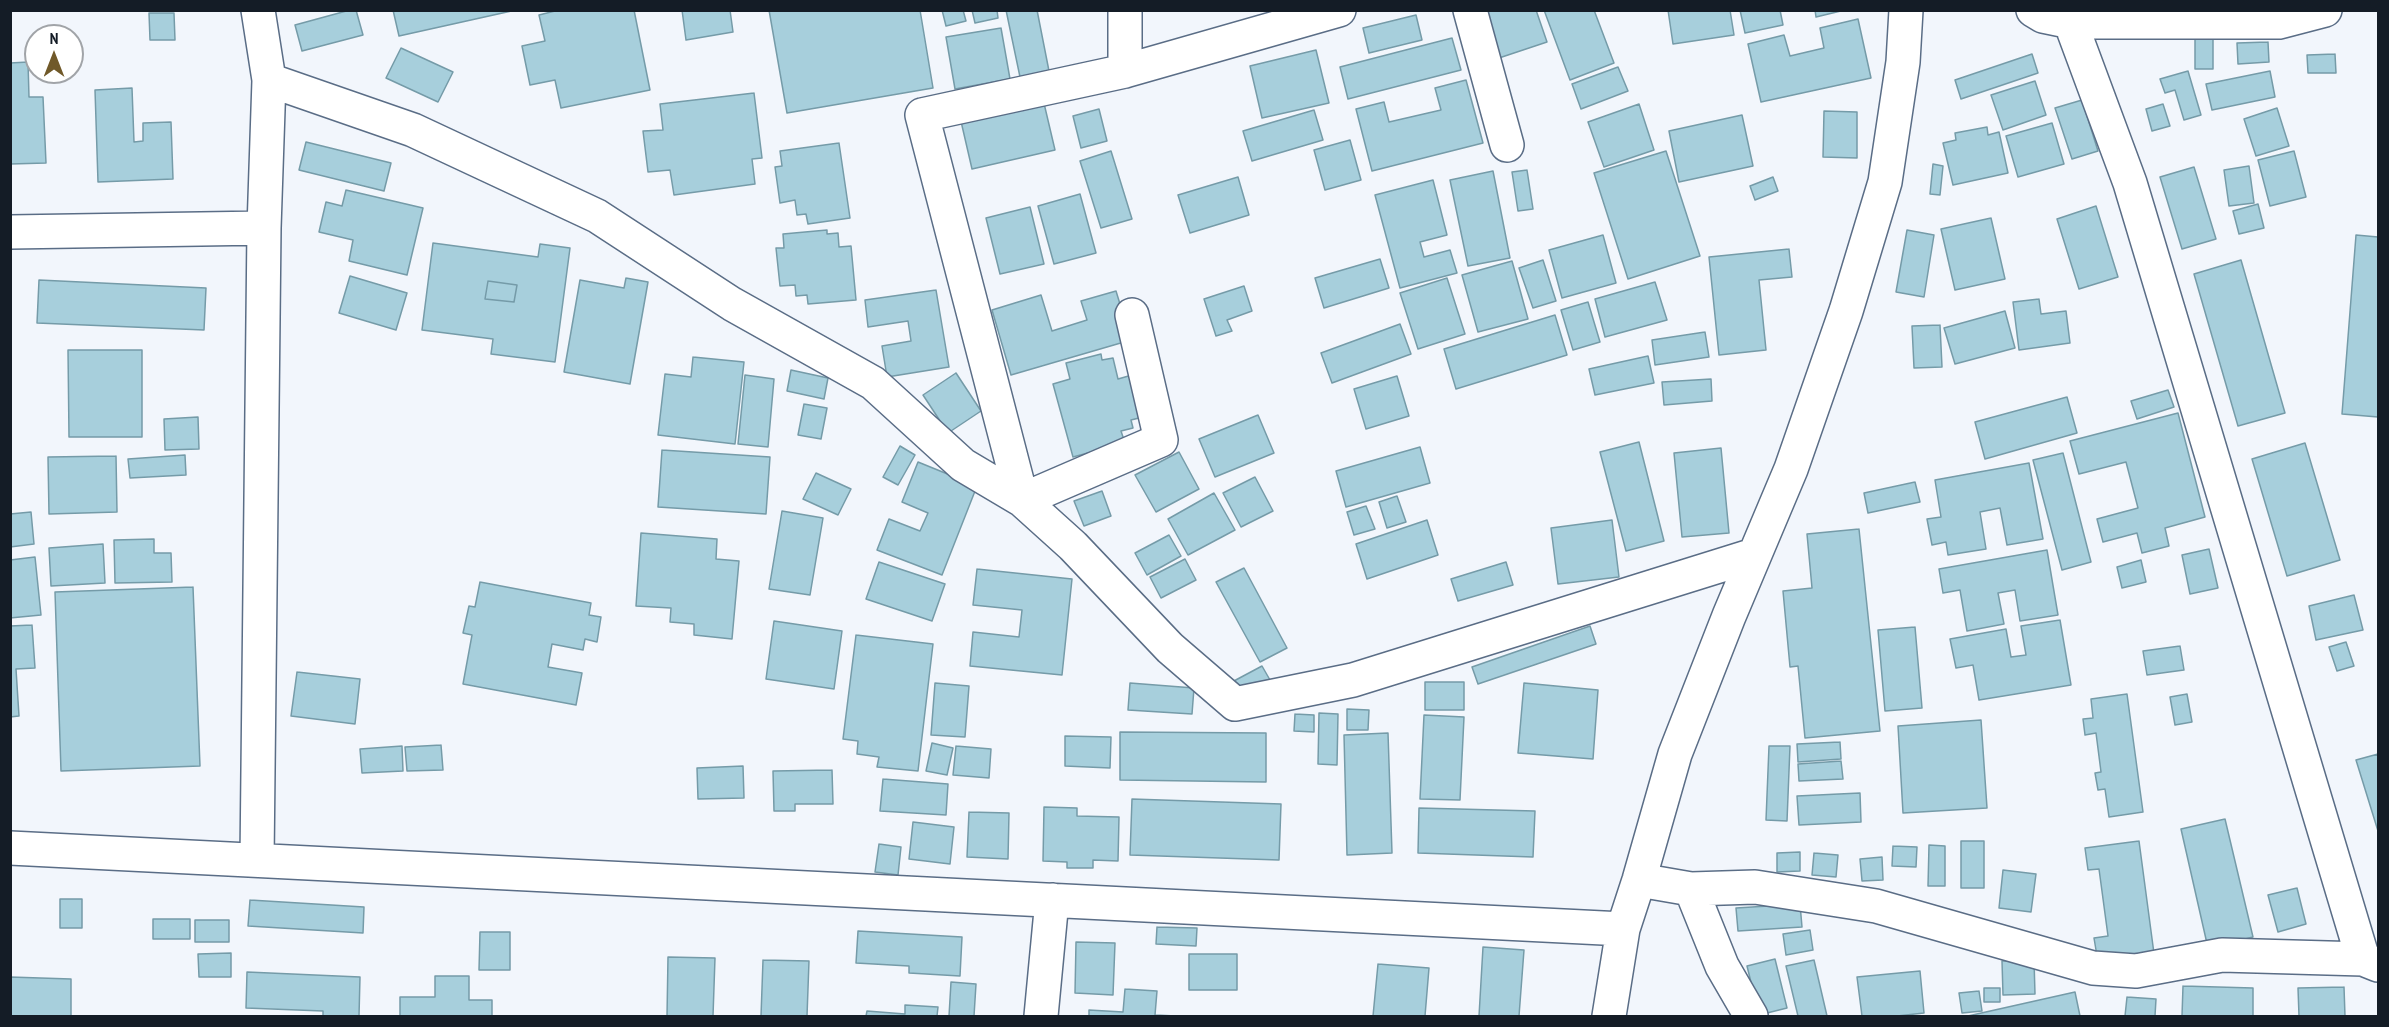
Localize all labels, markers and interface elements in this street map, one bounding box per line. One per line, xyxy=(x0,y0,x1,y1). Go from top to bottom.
north arrow xyxy=(24,24,84,84)
text: N xyxy=(50,28,58,48)

